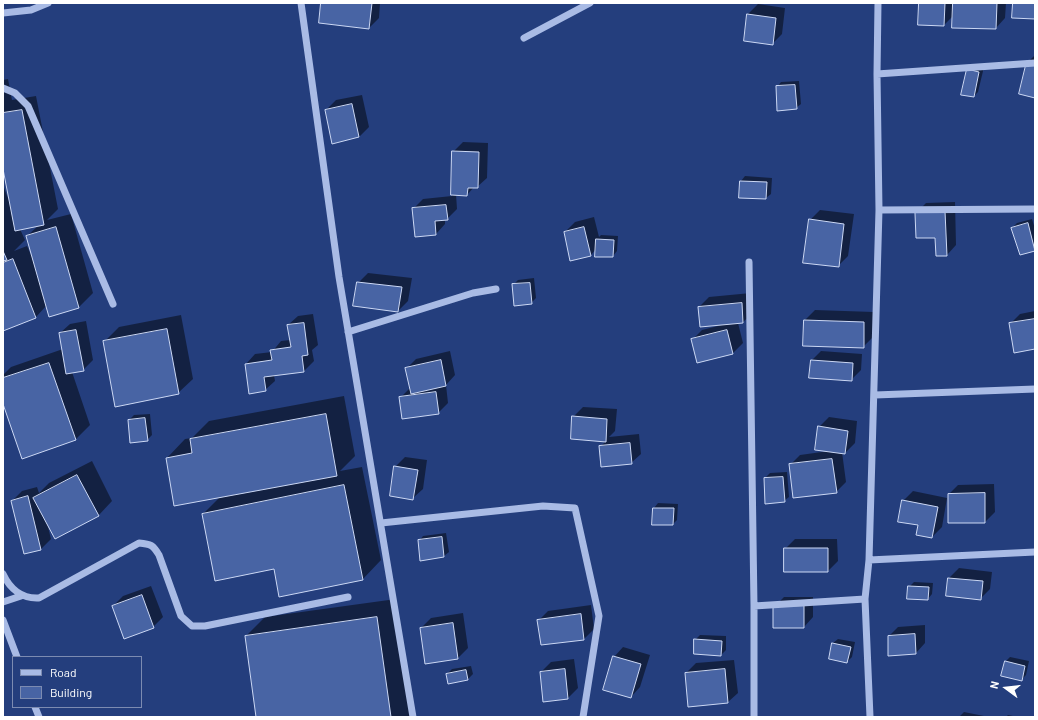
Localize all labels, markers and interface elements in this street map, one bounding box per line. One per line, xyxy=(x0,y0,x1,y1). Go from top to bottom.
legend xyxy=(12,656,142,708)
text: Road xyxy=(50,665,77,679)
north arrow xyxy=(986,668,1026,708)
text: N xyxy=(987,680,1001,690)
text: Building xyxy=(50,685,92,699)

